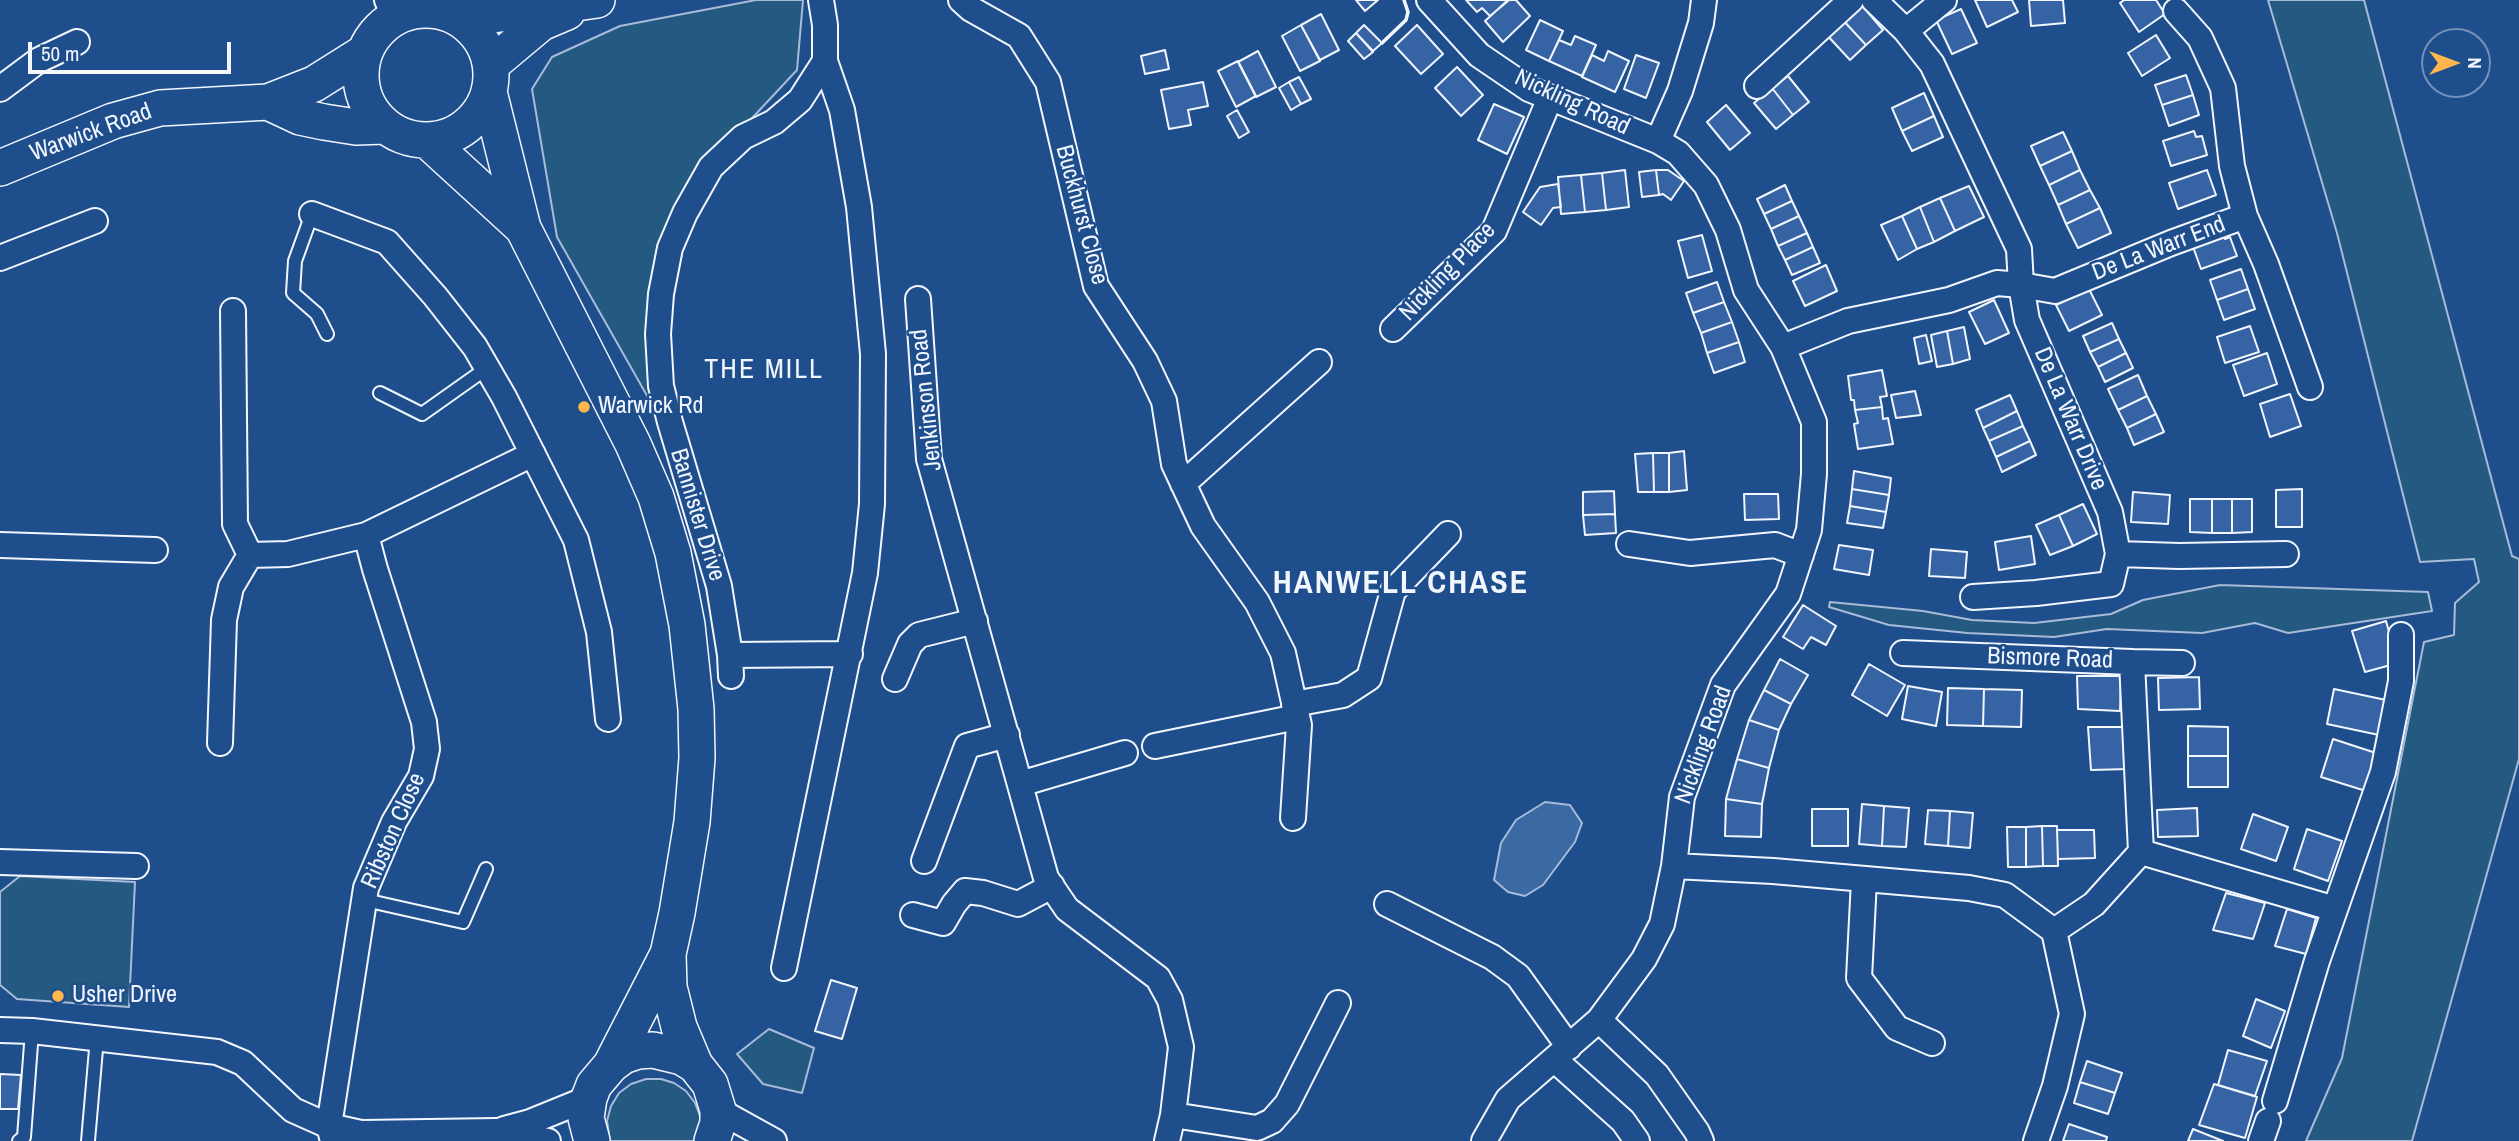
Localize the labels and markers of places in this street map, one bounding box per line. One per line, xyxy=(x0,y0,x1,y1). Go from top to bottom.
place label: Warwick Rd xyxy=(598,393,703,421)
marker: Warwick Rd xyxy=(576,399,592,415)
place label: Usher Drive xyxy=(72,982,177,1010)
marker: Usher Drive xyxy=(50,988,66,1004)

